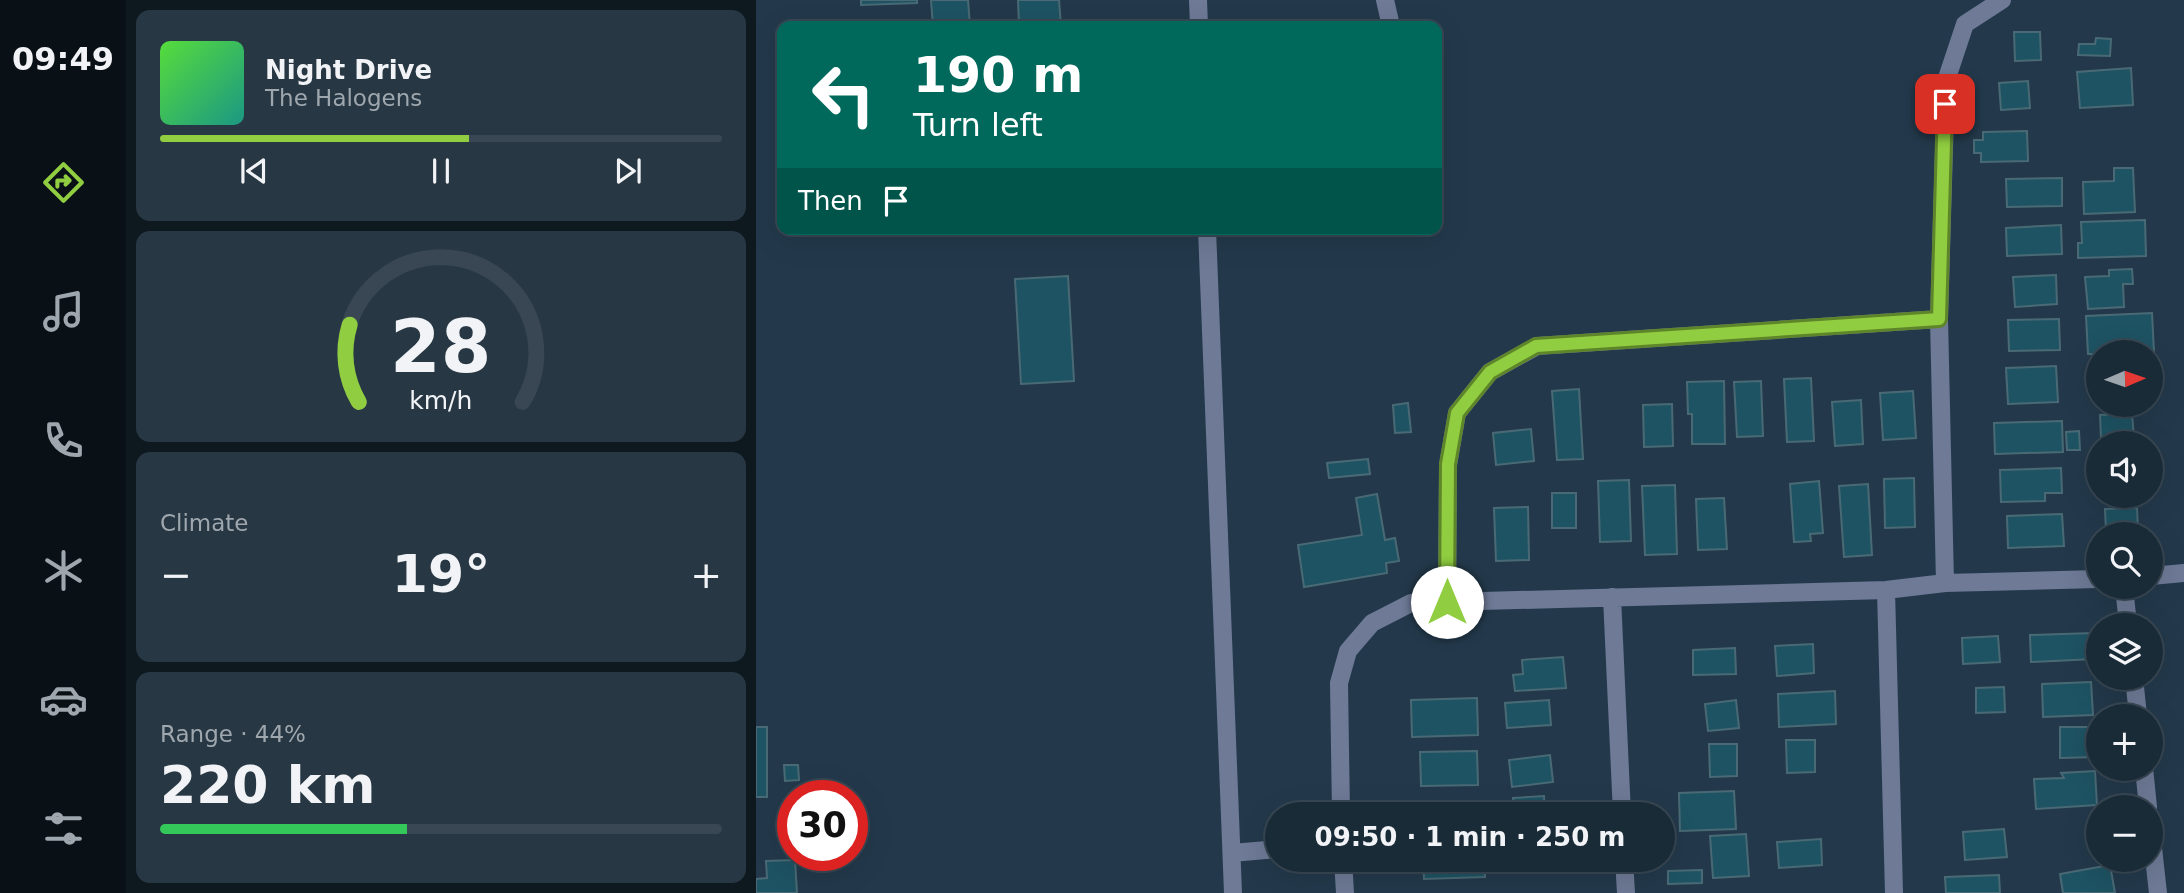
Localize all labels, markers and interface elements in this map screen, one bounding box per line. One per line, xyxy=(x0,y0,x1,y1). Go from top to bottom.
text: 09:49 xyxy=(12,40,114,78)
text: 190 m xyxy=(913,47,1083,104)
icon: left xyxy=(798,49,889,140)
text: Night Drive xyxy=(265,55,432,85)
pin xyxy=(1915,74,1975,134)
text: The Halogens xyxy=(265,85,422,111)
icon: arrive xyxy=(1926,85,1964,123)
text: Turn left xyxy=(913,106,1043,144)
icon: previous xyxy=(235,152,273,190)
icon: pause xyxy=(422,152,460,190)
icon: next xyxy=(609,152,647,190)
icon: directions xyxy=(39,158,88,207)
icon: arrive xyxy=(877,182,915,220)
text: Then xyxy=(798,186,863,216)
icon: music xyxy=(39,287,88,336)
text: 28 xyxy=(390,305,492,390)
north arrow xyxy=(2086,340,2163,416)
map controls xyxy=(2086,340,2163,872)
text: km/h xyxy=(409,386,473,415)
icon: phone xyxy=(39,416,88,465)
button: sound xyxy=(2086,431,2163,508)
text: Climate xyxy=(160,510,249,536)
button: search xyxy=(2086,522,2163,599)
text: 19° xyxy=(392,544,490,604)
icon: climate xyxy=(39,546,88,595)
text: − xyxy=(160,553,192,597)
text: + xyxy=(690,553,722,597)
position arrow xyxy=(1410,565,1484,639)
button: layers xyxy=(2086,613,2163,690)
icon: car xyxy=(39,675,88,724)
button: + xyxy=(2086,704,2163,781)
text: Range · 44% xyxy=(160,721,306,747)
text: 220 km xyxy=(160,755,375,815)
speed limit sign: 30 xyxy=(777,780,868,871)
button: − xyxy=(2086,795,2163,872)
icon: filters xyxy=(39,804,88,853)
text: 09:50 · 1 min · 250 m xyxy=(1315,822,1625,852)

